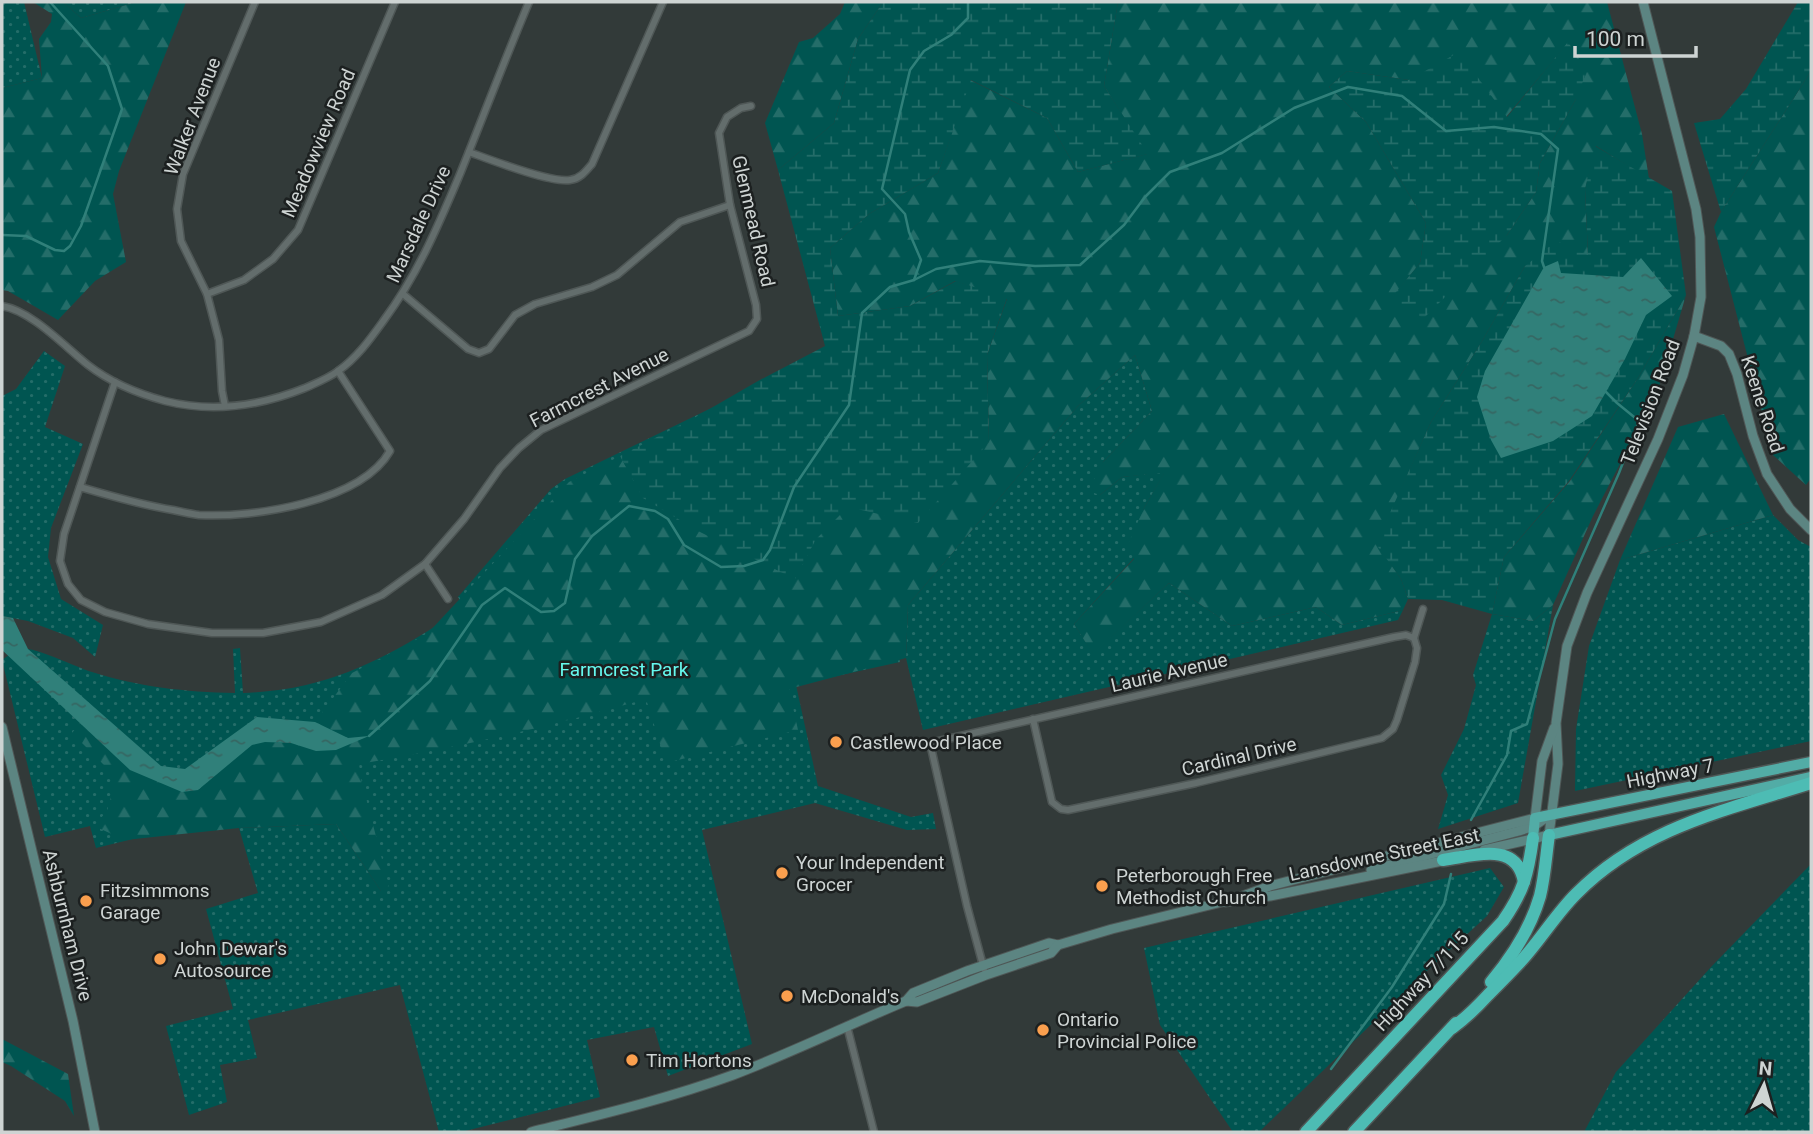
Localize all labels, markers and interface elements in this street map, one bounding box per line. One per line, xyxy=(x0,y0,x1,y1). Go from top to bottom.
scale bar xyxy=(1575,14,1696,58)
text: 100 m xyxy=(1586,27,1645,51)
street label: Walker Avenue xyxy=(159,54,225,178)
street label: Meadowview Road xyxy=(277,65,360,221)
street label: Glenmead Road xyxy=(727,153,780,289)
street label: Marsdale Drive xyxy=(381,162,456,286)
street label: Television Road xyxy=(1616,336,1685,468)
street label: Farmcrest Avenue xyxy=(526,343,673,432)
street label: Keene Road xyxy=(1736,353,1789,456)
street label: Laurie Avenue xyxy=(1109,648,1230,697)
park label: Farmcrest Park xyxy=(560,658,689,681)
place label: Castlewood Place xyxy=(850,731,1002,754)
street label: Cardinal Drive xyxy=(1179,732,1299,781)
marker: Castlewood Place xyxy=(828,734,844,750)
street label: Highway 7 xyxy=(1625,754,1716,793)
street label: Lansdowne Street East xyxy=(1287,823,1481,886)
street label: Ashburnham Drive xyxy=(38,847,97,1003)
place label: Your Independent Grocer xyxy=(796,851,944,896)
place label: Peterborough Free Methodist Church xyxy=(1116,864,1272,909)
marker: Your Independent Grocer xyxy=(774,865,790,881)
marker: Peterborough Free Methodist Church xyxy=(1094,878,1110,894)
place label: Fitzsimmons Garage xyxy=(100,879,210,924)
marker: Fitzsimmons Garage xyxy=(78,893,94,909)
street label: Highway 7/115 xyxy=(1369,927,1473,1036)
place label: John Dewar's Autosource xyxy=(174,937,287,982)
marker: John Dewar's Autosource xyxy=(152,951,168,967)
place label: McDonald's xyxy=(801,985,899,1008)
marker: McDonald's xyxy=(779,988,795,1004)
place label: Ontario Provincial Police xyxy=(1057,1008,1196,1053)
marker: Ontario Provincial Police xyxy=(1035,1022,1051,1038)
place label: Tim Hortons xyxy=(646,1049,752,1072)
north arrow xyxy=(1729,1050,1799,1120)
marker: Tim Hortons xyxy=(624,1052,640,1068)
text: N xyxy=(1758,1057,1773,1081)

